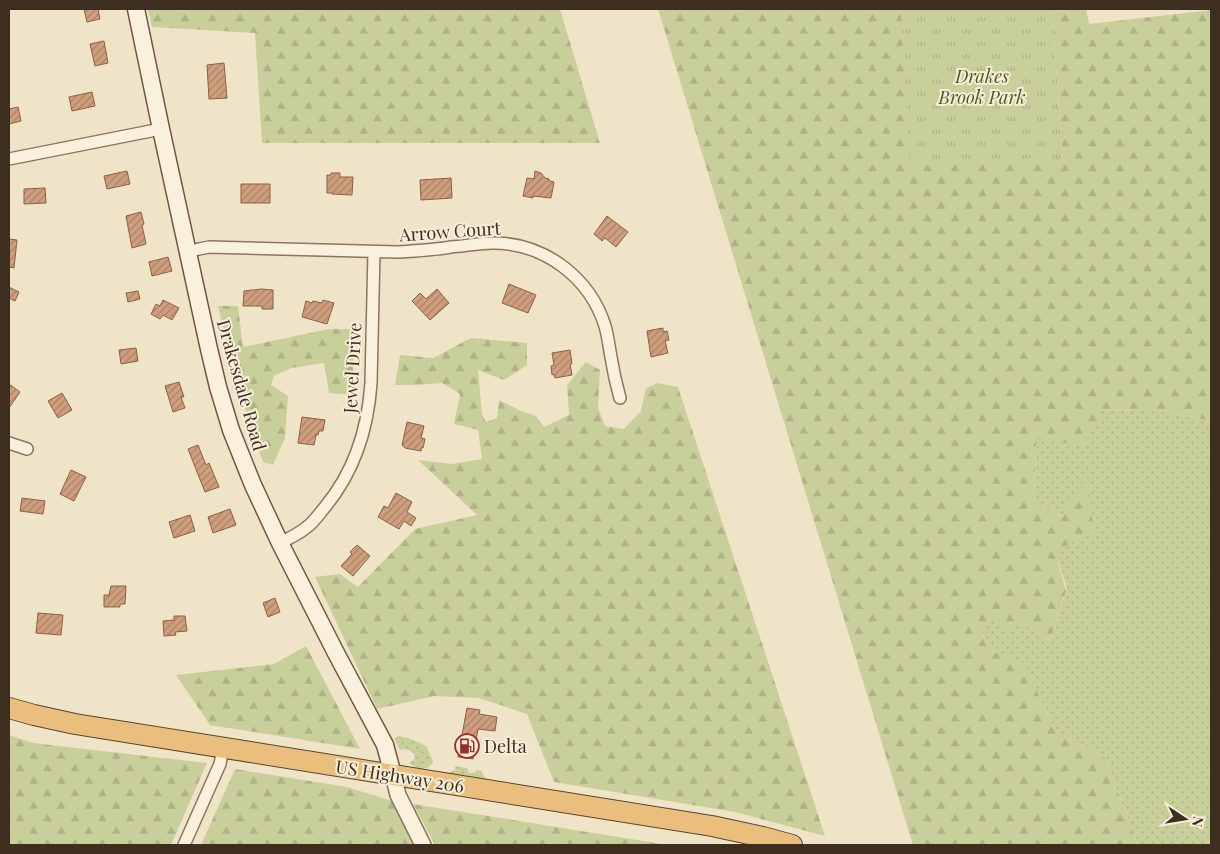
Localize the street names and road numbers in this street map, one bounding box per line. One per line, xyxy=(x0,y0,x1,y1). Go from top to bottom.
street label: Arrow Court xyxy=(397,215,502,247)
street label: Drakesdale Road xyxy=(212,317,272,454)
street label: Jewel Drive xyxy=(338,322,366,415)
street label: US Highway 206 xyxy=(334,754,466,798)

